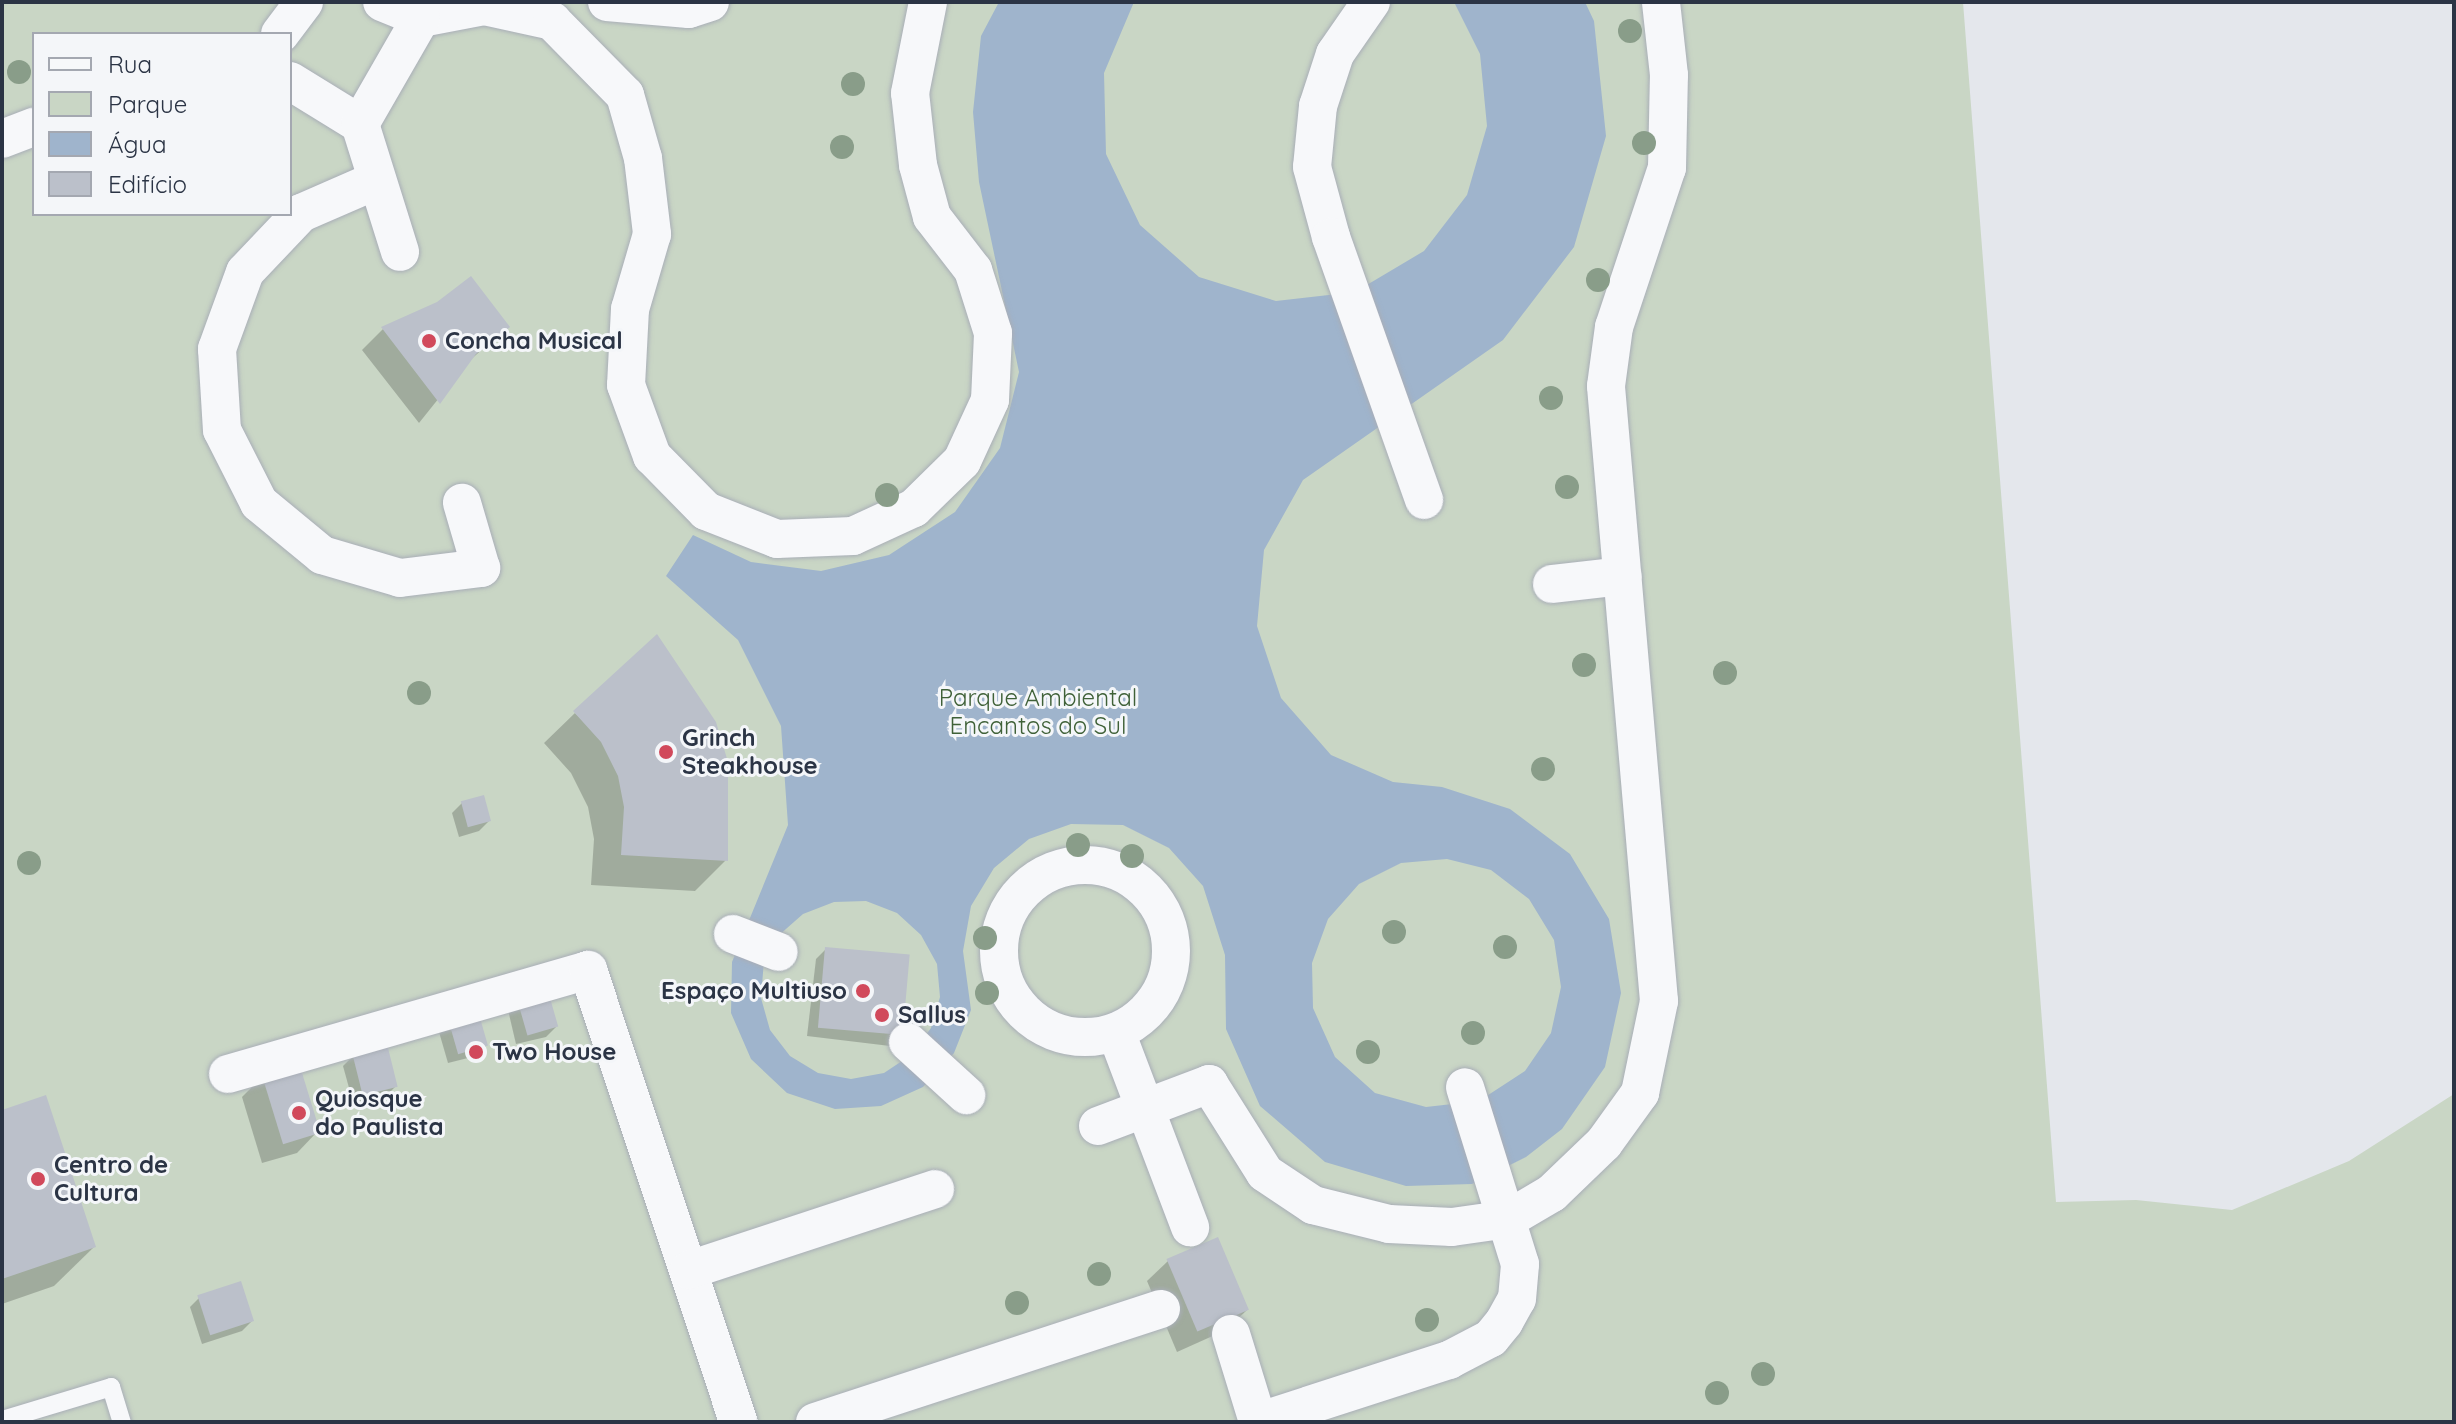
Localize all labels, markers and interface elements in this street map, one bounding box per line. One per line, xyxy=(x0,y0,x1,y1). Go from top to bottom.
legend xyxy=(32,32,292,216)
text: Rua xyxy=(108,49,152,79)
text: Parque xyxy=(108,89,187,119)
text: Água xyxy=(108,129,167,159)
text: Edifício xyxy=(108,169,187,199)
place label: Concha Musical xyxy=(445,327,623,355)
marker: Concha Musical xyxy=(420,332,438,350)
park label: Parque Ambiental Encantos do Sul xyxy=(939,684,1137,740)
place label: Grinch Steakhouse xyxy=(682,724,818,780)
marker: Grinch Steakhouse xyxy=(657,743,675,761)
place label: Espaço Multiuso xyxy=(661,977,847,1005)
marker: Espaço Multiuso xyxy=(854,982,872,1000)
place label: Sallus xyxy=(898,1001,966,1029)
marker: Sallus xyxy=(873,1006,891,1024)
place label: Two House xyxy=(492,1038,616,1066)
marker: Two House xyxy=(467,1043,485,1061)
place label: Quiosque do Paulista xyxy=(315,1085,444,1141)
marker: Quiosque do Paulista xyxy=(290,1104,308,1122)
place label: Centro de Cultura xyxy=(54,1151,168,1207)
marker: Centro de Cultura xyxy=(29,1170,47,1188)

